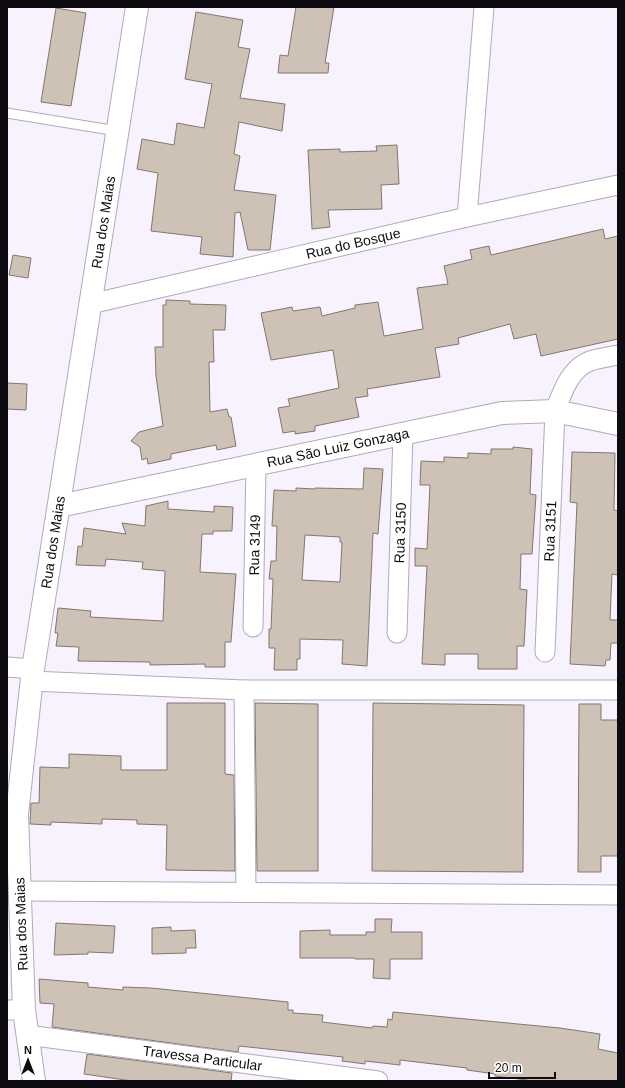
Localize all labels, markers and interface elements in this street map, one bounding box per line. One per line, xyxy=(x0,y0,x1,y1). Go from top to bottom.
street label: Rua dos Maias xyxy=(88,175,118,270)
street label: Rua do Bosque xyxy=(304,225,402,262)
street label: Rua São Luiz Gonzaga xyxy=(265,425,411,470)
street label: Rua dos Maias xyxy=(38,495,68,590)
street label: Rua 3151 xyxy=(541,500,559,562)
street label: Rua 3150 xyxy=(391,502,409,564)
street label: Rua 3149 xyxy=(246,514,263,576)
street label: Rua dos Maias xyxy=(11,877,31,971)
north arrow xyxy=(8,1040,48,1080)
street label: Travessa Particular xyxy=(142,1042,263,1074)
text: N xyxy=(24,1044,32,1056)
scale bar xyxy=(489,1054,555,1080)
text: 20 m xyxy=(495,1061,522,1075)

